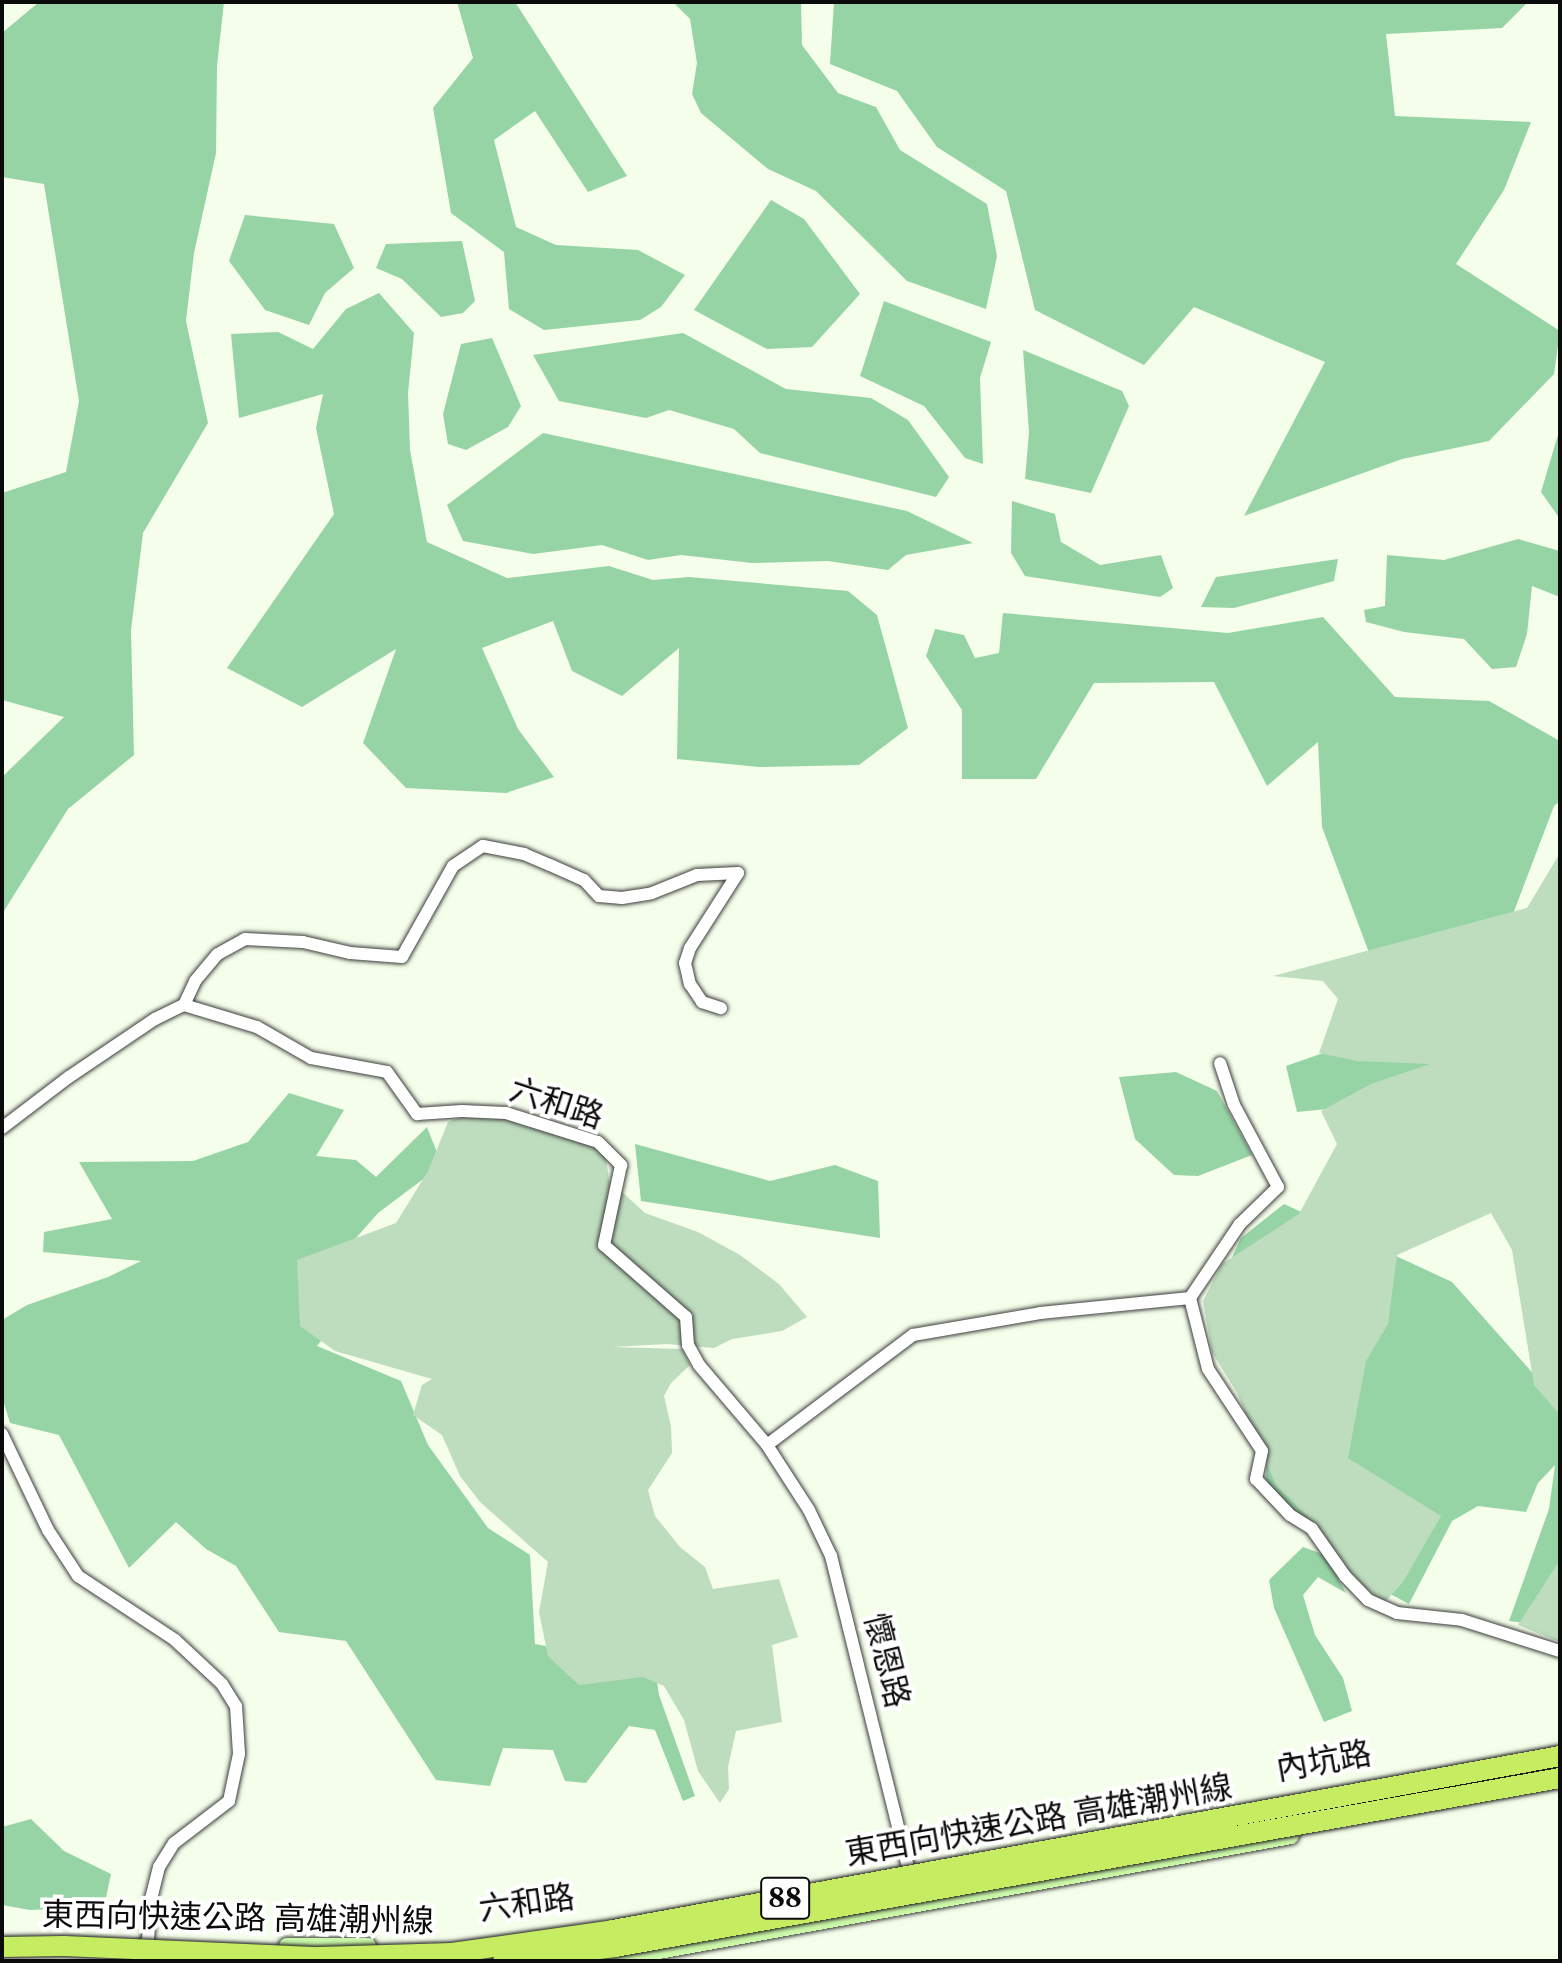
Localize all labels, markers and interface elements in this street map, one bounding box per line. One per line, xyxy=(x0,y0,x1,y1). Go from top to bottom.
street label: 六和路 xyxy=(504,1072,608,1138)
street label: 懷恩路 xyxy=(855,1610,915,1712)
street label: 內坑路 xyxy=(1273,1736,1375,1790)
street label: 東西向快速公路 高雄潮州線 xyxy=(843,1769,1235,1875)
road number: 88 xyxy=(759,1872,811,1924)
street label: 六和路 xyxy=(477,1879,577,1931)
street label: 東西向快速公路 高雄潮州線 xyxy=(42,1897,434,1943)

